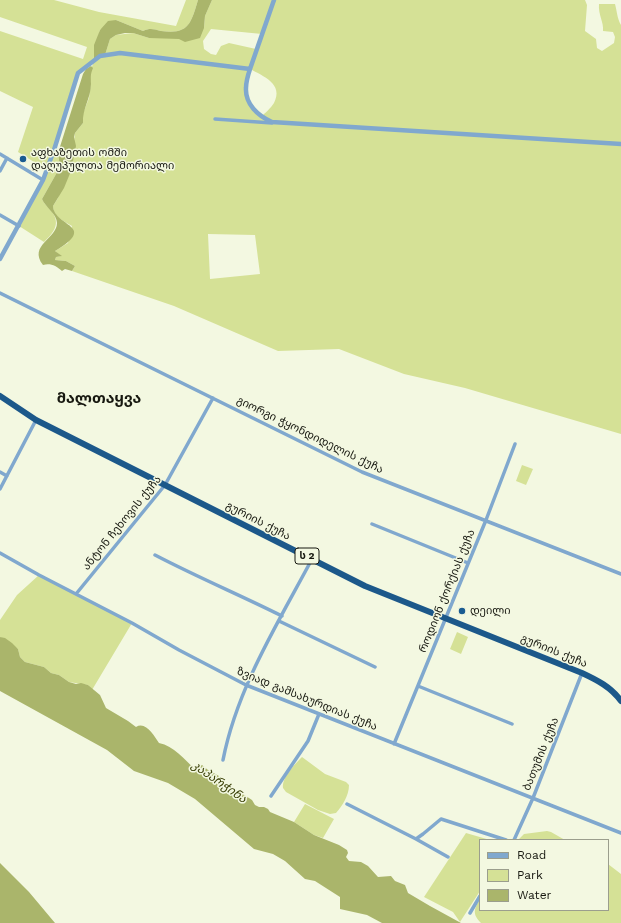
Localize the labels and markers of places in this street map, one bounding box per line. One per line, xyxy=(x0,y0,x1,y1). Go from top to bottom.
place label: აფხაზეთის ომში დაღუპულთა მემორიალი xyxy=(31,146,174,172)
marker: აფხაზეთის ომში დაღუპულთა მემორიალი xyxy=(18,154,28,164)
place label: დეილი xyxy=(470,604,511,618)
marker: დეილი xyxy=(457,606,467,616)

